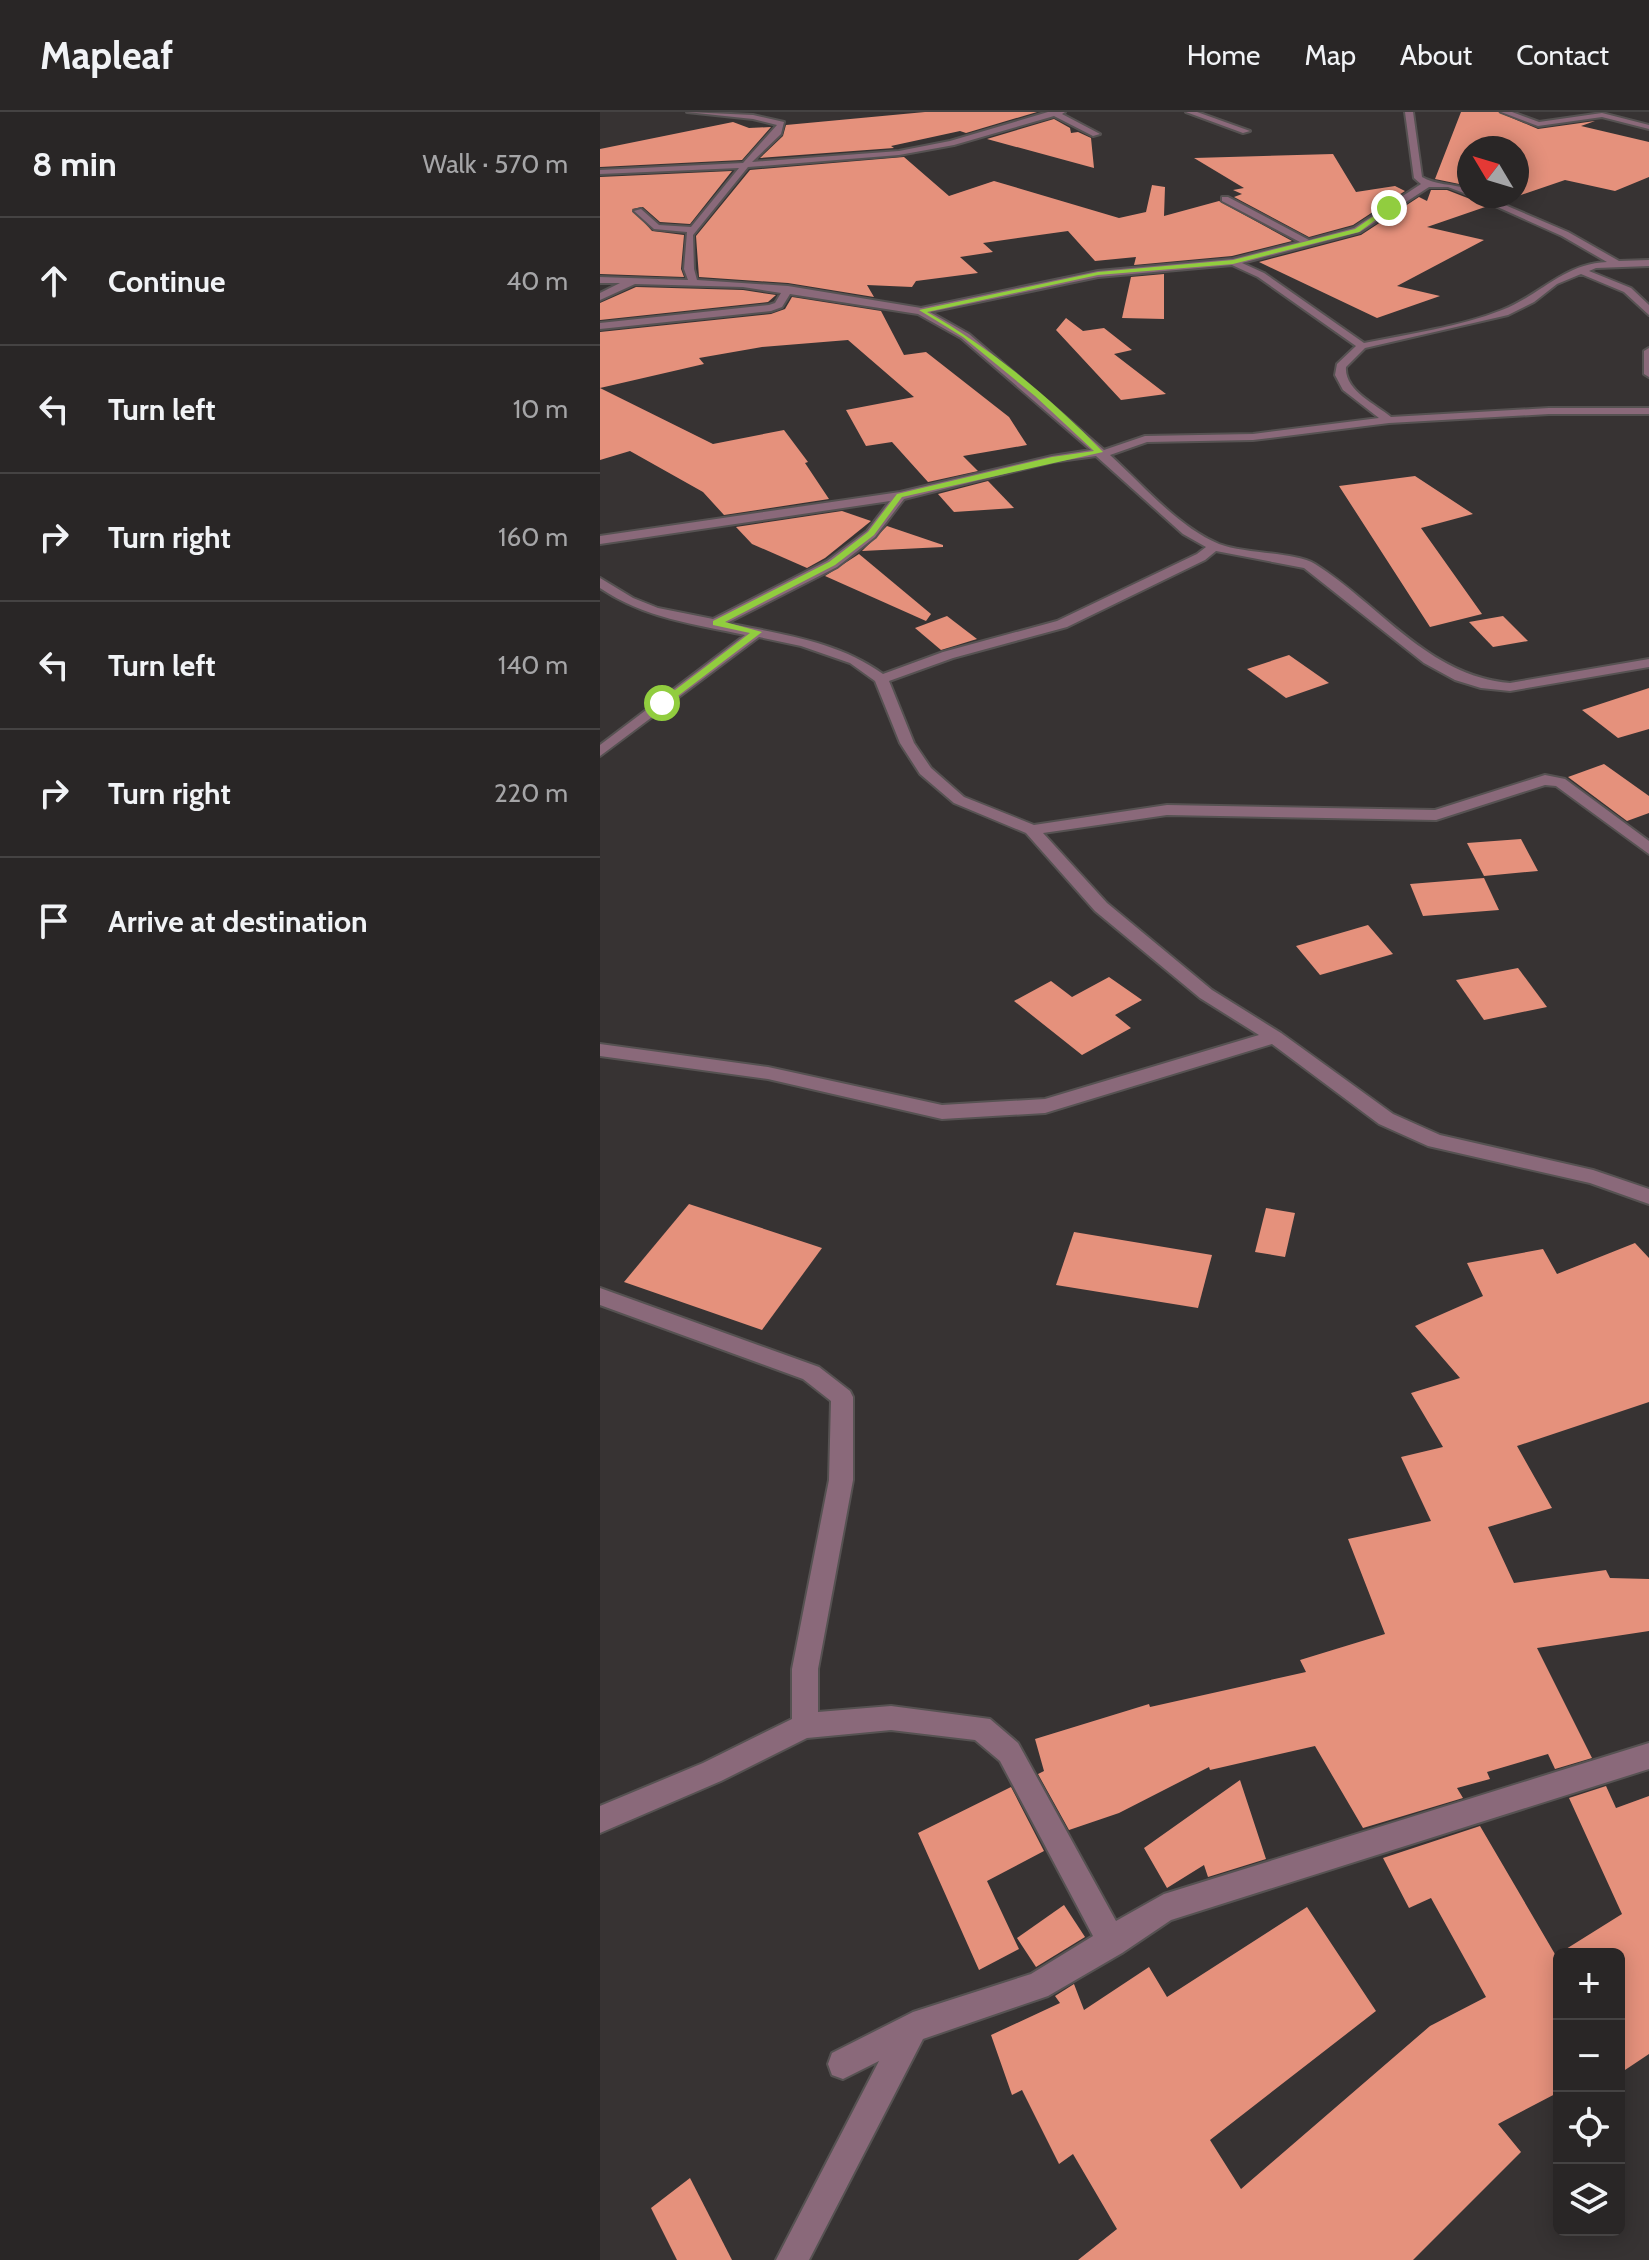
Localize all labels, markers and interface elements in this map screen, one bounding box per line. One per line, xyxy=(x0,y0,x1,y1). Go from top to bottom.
text: Mapleaf xyxy=(40,32,173,79)
text: Home xyxy=(1187,38,1260,72)
text: Map xyxy=(1304,38,1356,72)
text: About xyxy=(1400,38,1472,72)
text: Contact xyxy=(1516,38,1609,72)
north arrow xyxy=(1457,136,1529,208)
text: 8 min xyxy=(32,143,117,185)
text: Walk · 570 m xyxy=(423,148,568,180)
route end xyxy=(1371,190,1407,226)
icon: ahead xyxy=(32,259,76,303)
text: Continue xyxy=(108,263,225,300)
text: 40 m xyxy=(506,265,568,297)
icon: left xyxy=(32,387,76,431)
text: Turn left xyxy=(108,391,216,428)
text: 10 m xyxy=(513,393,568,425)
icon: right xyxy=(32,515,76,559)
text: Turn right xyxy=(108,519,231,556)
text: 160 m xyxy=(498,521,568,553)
icon: left xyxy=(32,643,76,687)
text: Turn left xyxy=(108,647,216,684)
text: 140 m xyxy=(498,649,568,681)
route start xyxy=(644,685,680,721)
icon: right xyxy=(32,771,76,815)
text: Turn right xyxy=(108,775,231,812)
text: 220 m xyxy=(494,777,568,809)
icon: arrive xyxy=(32,899,76,943)
text: Arrive at destination xyxy=(108,903,368,940)
map controls xyxy=(1553,1948,1625,2236)
button: + xyxy=(1553,1948,1625,2020)
button: − xyxy=(1553,2020,1625,2092)
button: locate xyxy=(1553,2092,1625,2164)
button: layers xyxy=(1553,2164,1625,2236)

